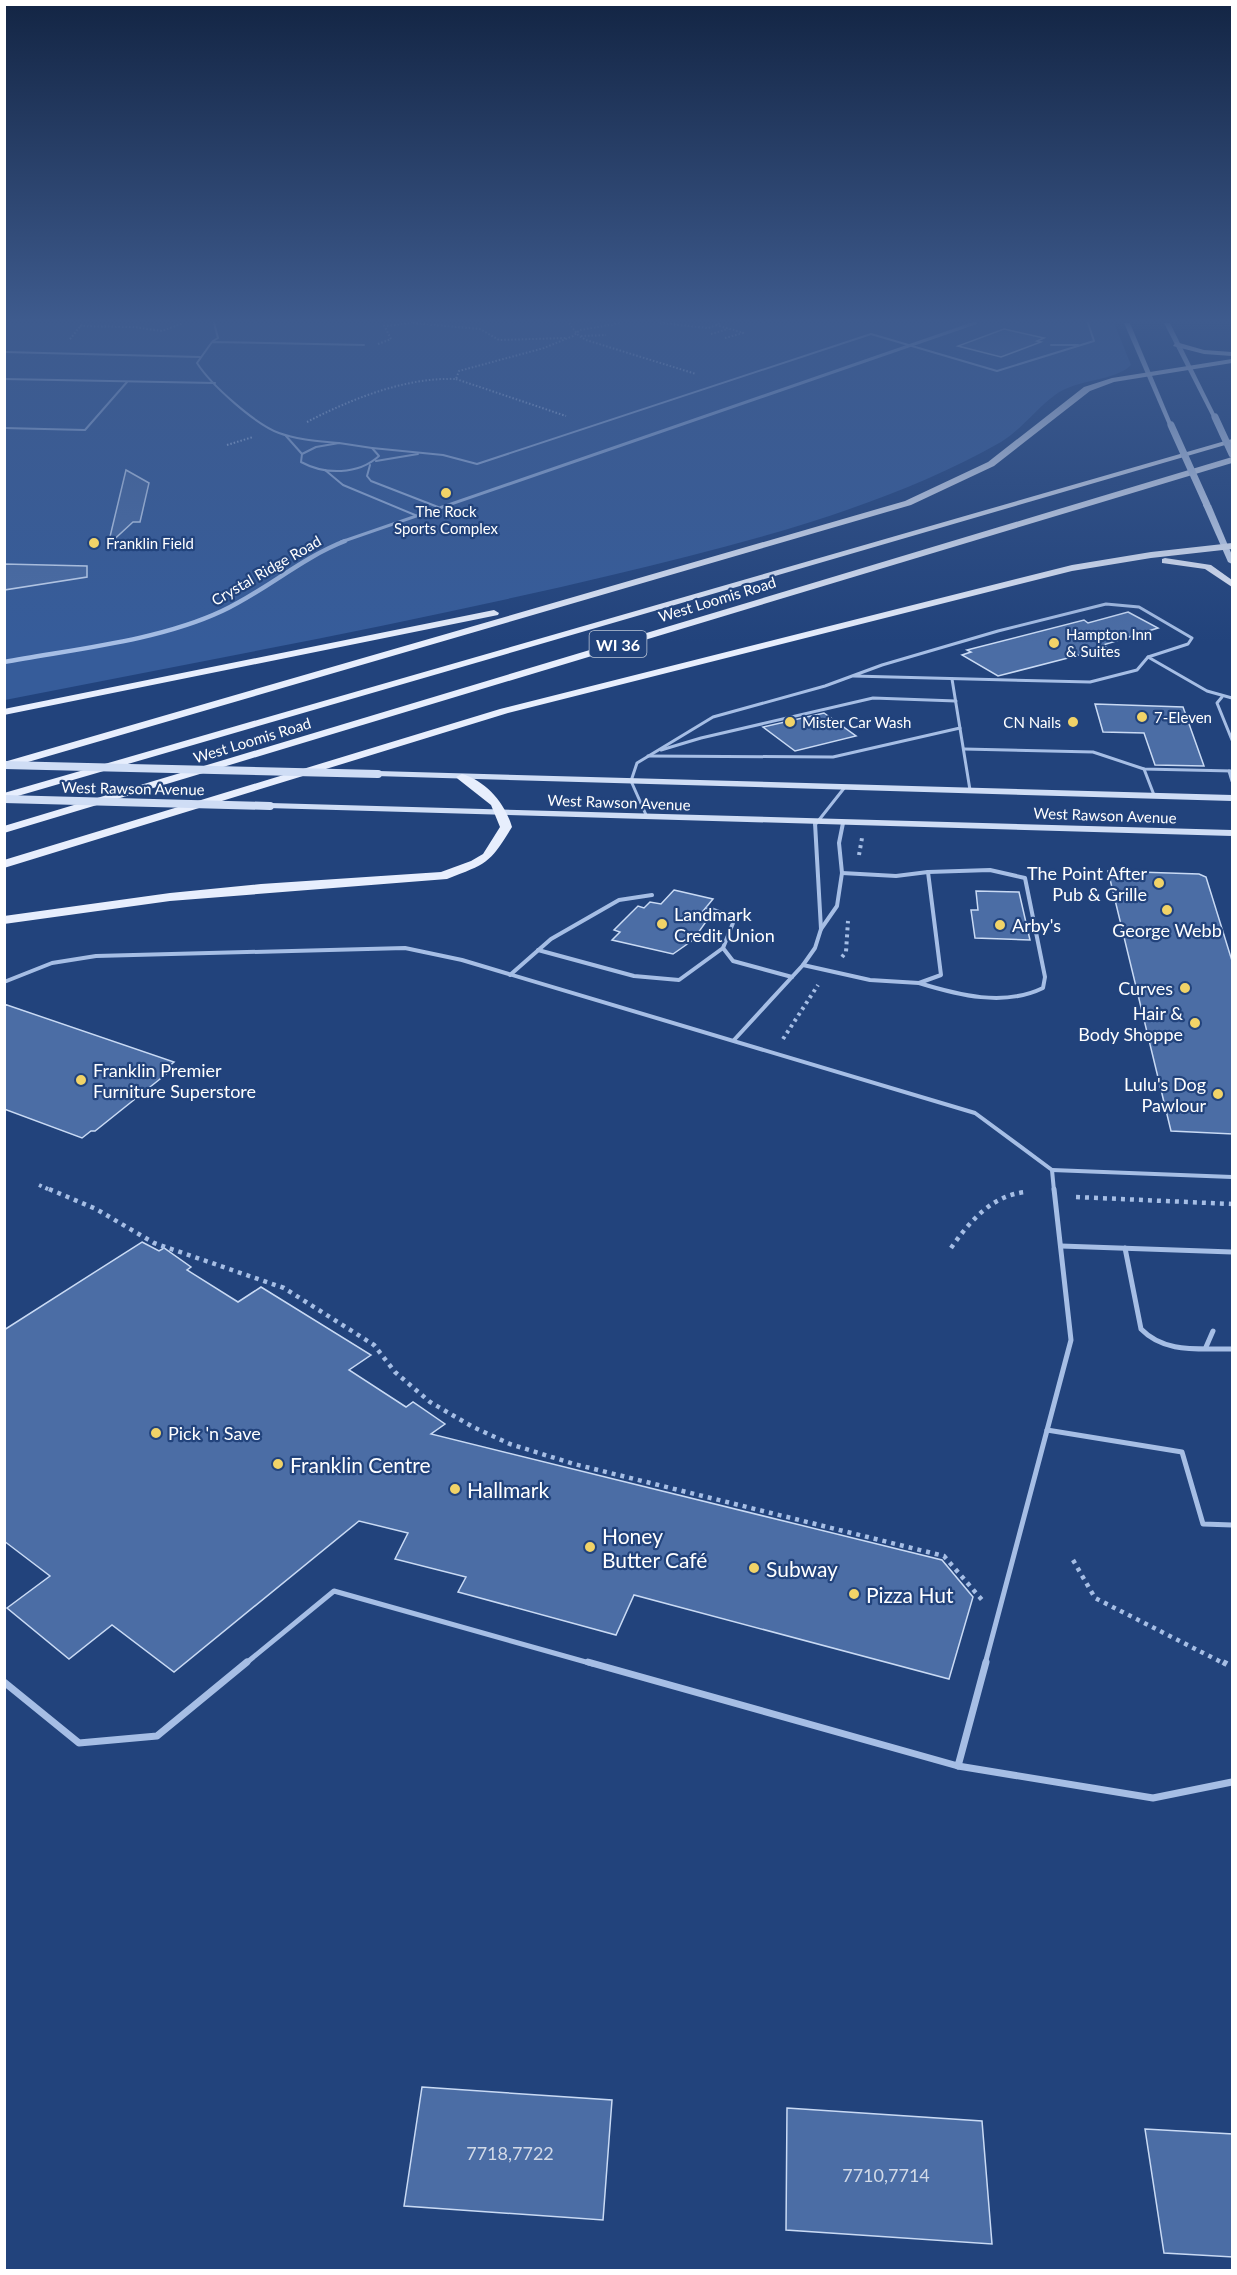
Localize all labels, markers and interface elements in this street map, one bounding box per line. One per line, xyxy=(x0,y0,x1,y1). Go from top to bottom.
marker: The Rock Sports Complex xyxy=(439,486,453,500)
place label: The Rock Sports Complex xyxy=(394,502,499,537)
street label: Crystal Ridge Road xyxy=(208,531,324,609)
place label: Franklin Field xyxy=(106,534,194,552)
marker: Franklin Field xyxy=(87,536,101,550)
street label: West Loomis Road xyxy=(656,573,778,625)
place label: Hampton Inn & Suites xyxy=(1066,625,1152,660)
road number: WI 36 xyxy=(590,631,646,657)
marker: Hampton Inn & Suites xyxy=(1047,636,1061,650)
place label: 7-Eleven xyxy=(1154,708,1212,726)
marker: 7-Eleven xyxy=(1135,710,1149,724)
place label: Mister Car Wash xyxy=(802,713,911,731)
place label: CN Nails xyxy=(1003,713,1061,731)
street label: West Loomis Road xyxy=(191,714,313,766)
marker: Mister Car Wash xyxy=(783,715,797,729)
marker: CN Nails xyxy=(1066,715,1080,729)
street label: West Rawson Avenue xyxy=(61,778,205,798)
street label: West Rawson Avenue xyxy=(547,791,691,813)
street label: West Rawson Avenue xyxy=(1033,804,1177,826)
place label: The Point After Pub & Grille xyxy=(1027,862,1147,905)
marker: The Point After Pub & Grille xyxy=(1152,876,1166,890)
place label: Landmark Credit Union xyxy=(674,903,775,946)
marker: George Webb xyxy=(1160,903,1174,917)
place label: Arby's xyxy=(1012,914,1061,936)
marker: Landmark Credit Union xyxy=(655,917,669,931)
marker: Arby's xyxy=(993,918,1007,932)
place label: George Webb xyxy=(1112,919,1222,941)
place label: Curves xyxy=(1118,977,1173,999)
marker: Curves xyxy=(1178,981,1192,995)
place label: Hair & Body Shoppe xyxy=(1078,1002,1183,1045)
marker: Hair & Body Shoppe xyxy=(1188,1016,1202,1030)
place label: Franklin Premier Furniture Superstore xyxy=(93,1059,256,1102)
marker: Franklin Premier Furniture Superstore xyxy=(74,1073,88,1087)
place label: Lulu's Dog Pawlour xyxy=(1124,1073,1206,1116)
marker: Lulu's Dog Pawlour xyxy=(1211,1087,1225,1101)
place label: Pick 'n Save xyxy=(168,1422,261,1444)
marker: Pick 'n Save xyxy=(149,1426,163,1440)
place label: Franklin Centre xyxy=(290,1452,431,1477)
marker: Franklin Centre xyxy=(271,1457,285,1471)
place label: Hallmark xyxy=(467,1477,549,1502)
marker: Hallmark xyxy=(448,1482,462,1496)
place label: Honey Butter Café xyxy=(602,1523,707,1572)
marker: Honey Butter Café xyxy=(583,1540,597,1554)
place label: Subway xyxy=(766,1556,838,1581)
marker: Subway xyxy=(747,1561,761,1575)
place label: Pizza Hut xyxy=(866,1582,954,1607)
marker: Pizza Hut xyxy=(847,1587,861,1601)
house number: 7718,7722 xyxy=(466,2142,554,2164)
house number: 7710,7714 xyxy=(842,2164,930,2186)

